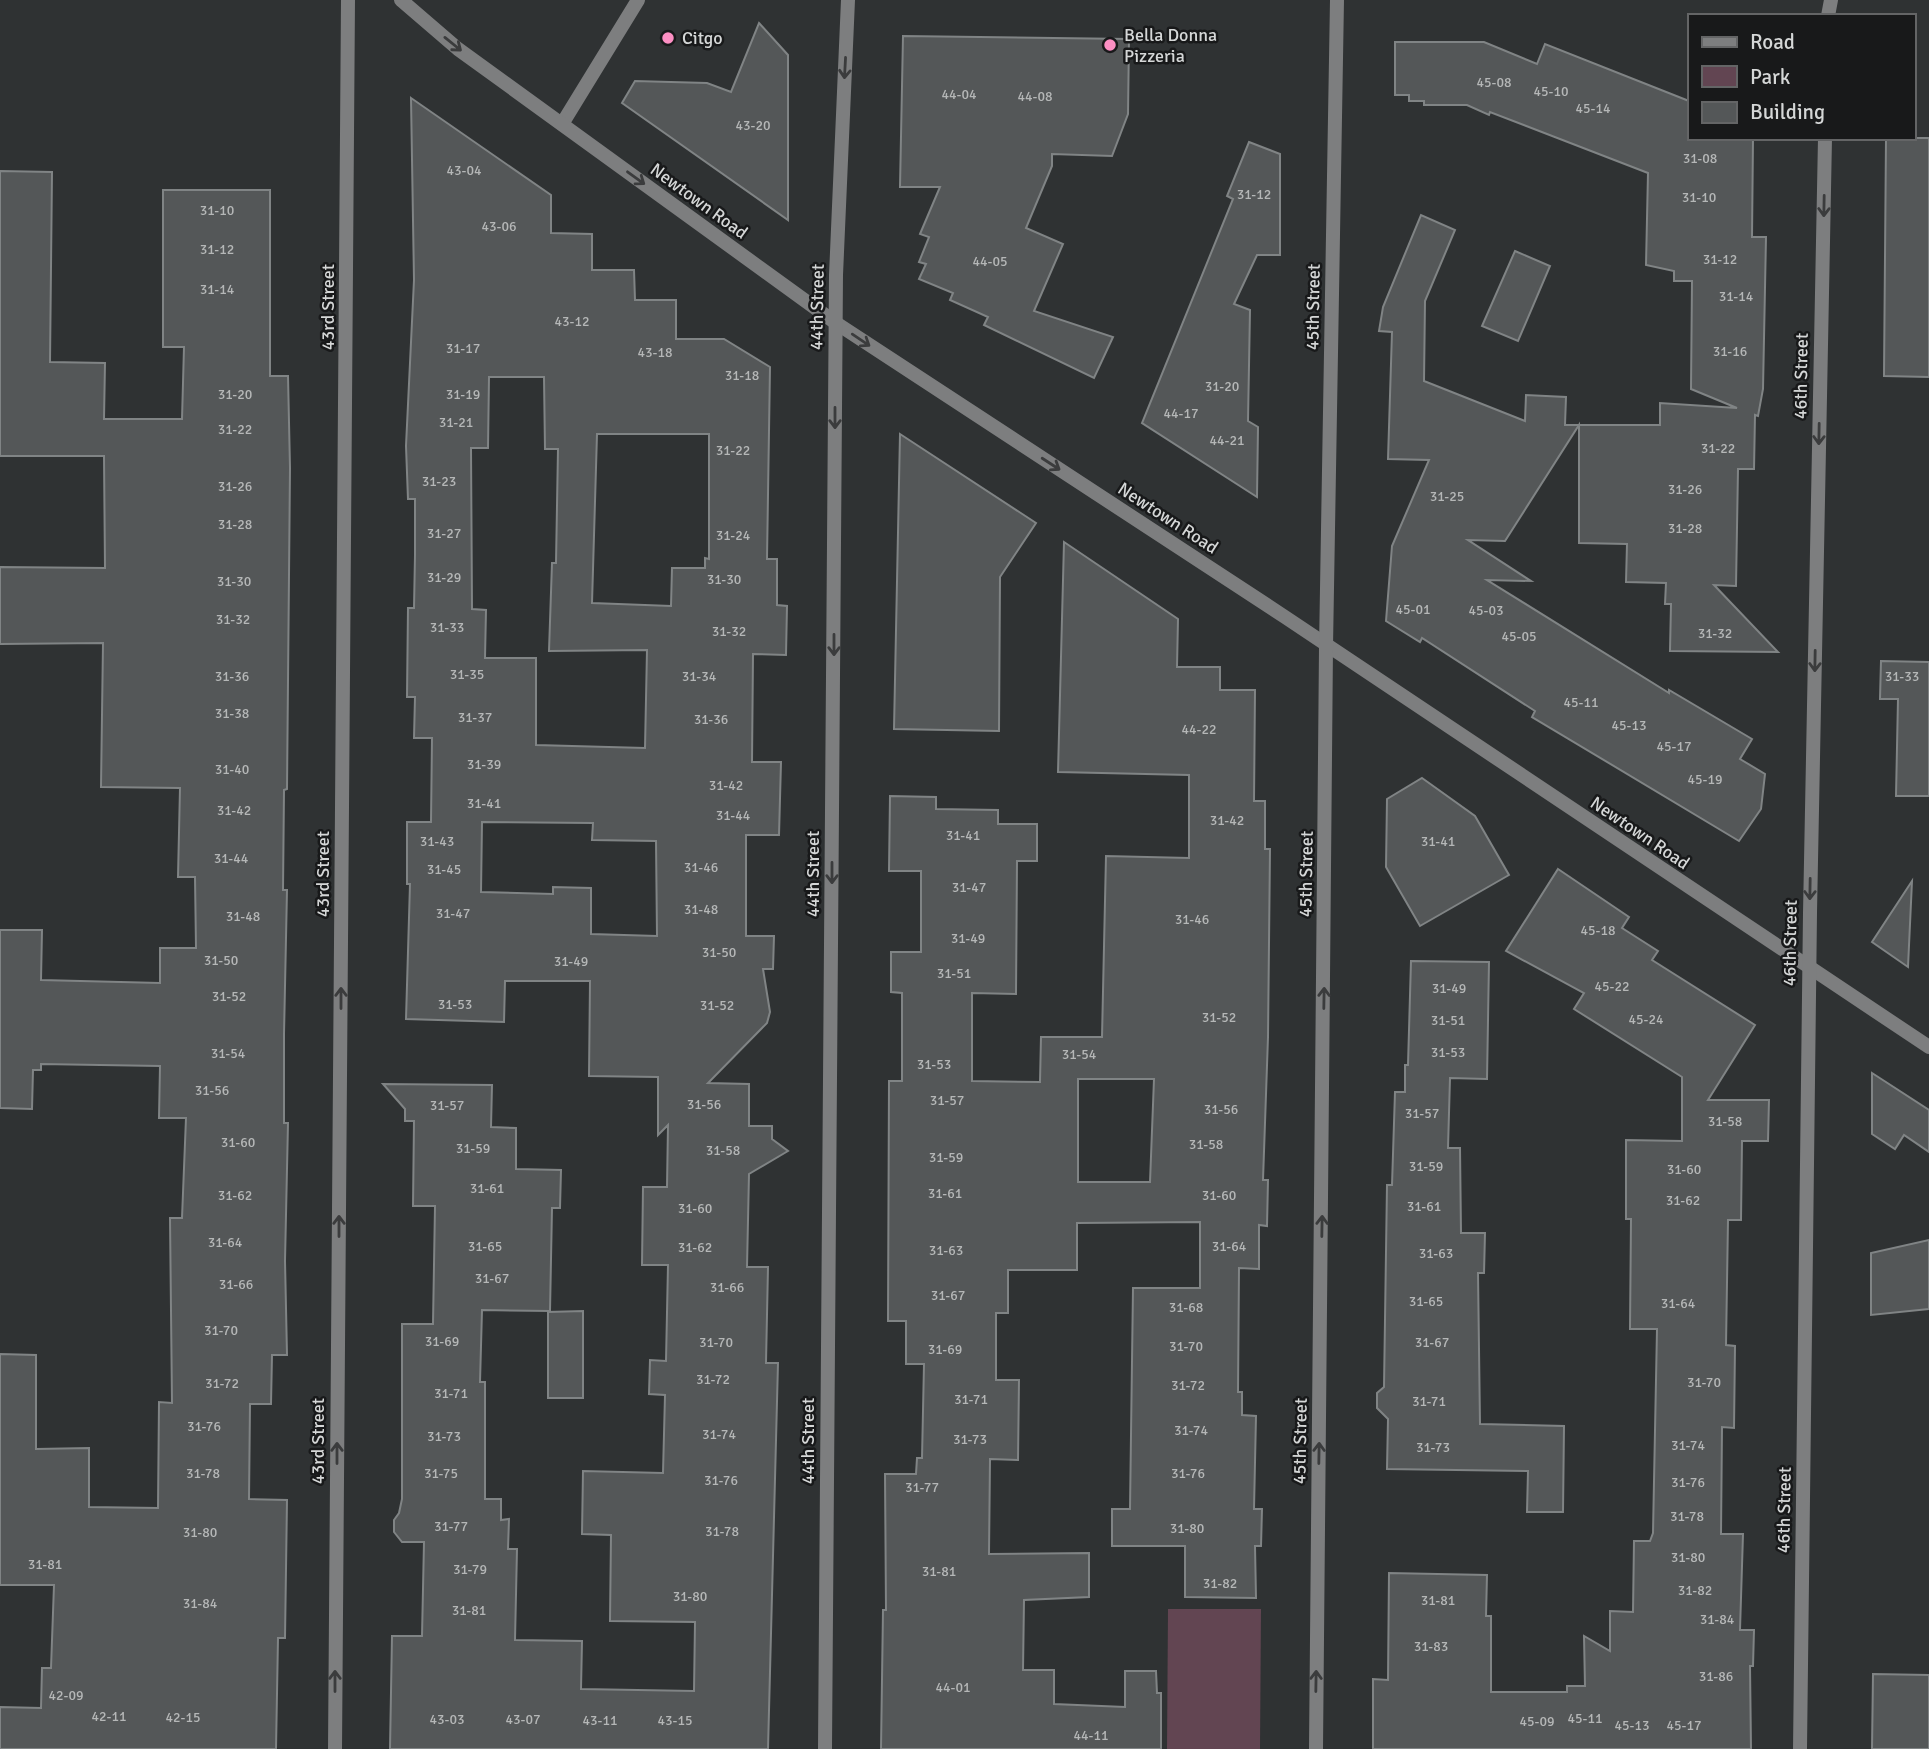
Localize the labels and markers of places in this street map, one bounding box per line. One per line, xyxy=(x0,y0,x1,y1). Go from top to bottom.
place label: Bella Donna Pizzeria xyxy=(1124,24,1217,67)
place label: Citgo xyxy=(682,27,723,49)
marker: Citgo xyxy=(660,30,676,46)
marker: Bella Donna Pizzeria xyxy=(1102,37,1118,53)

